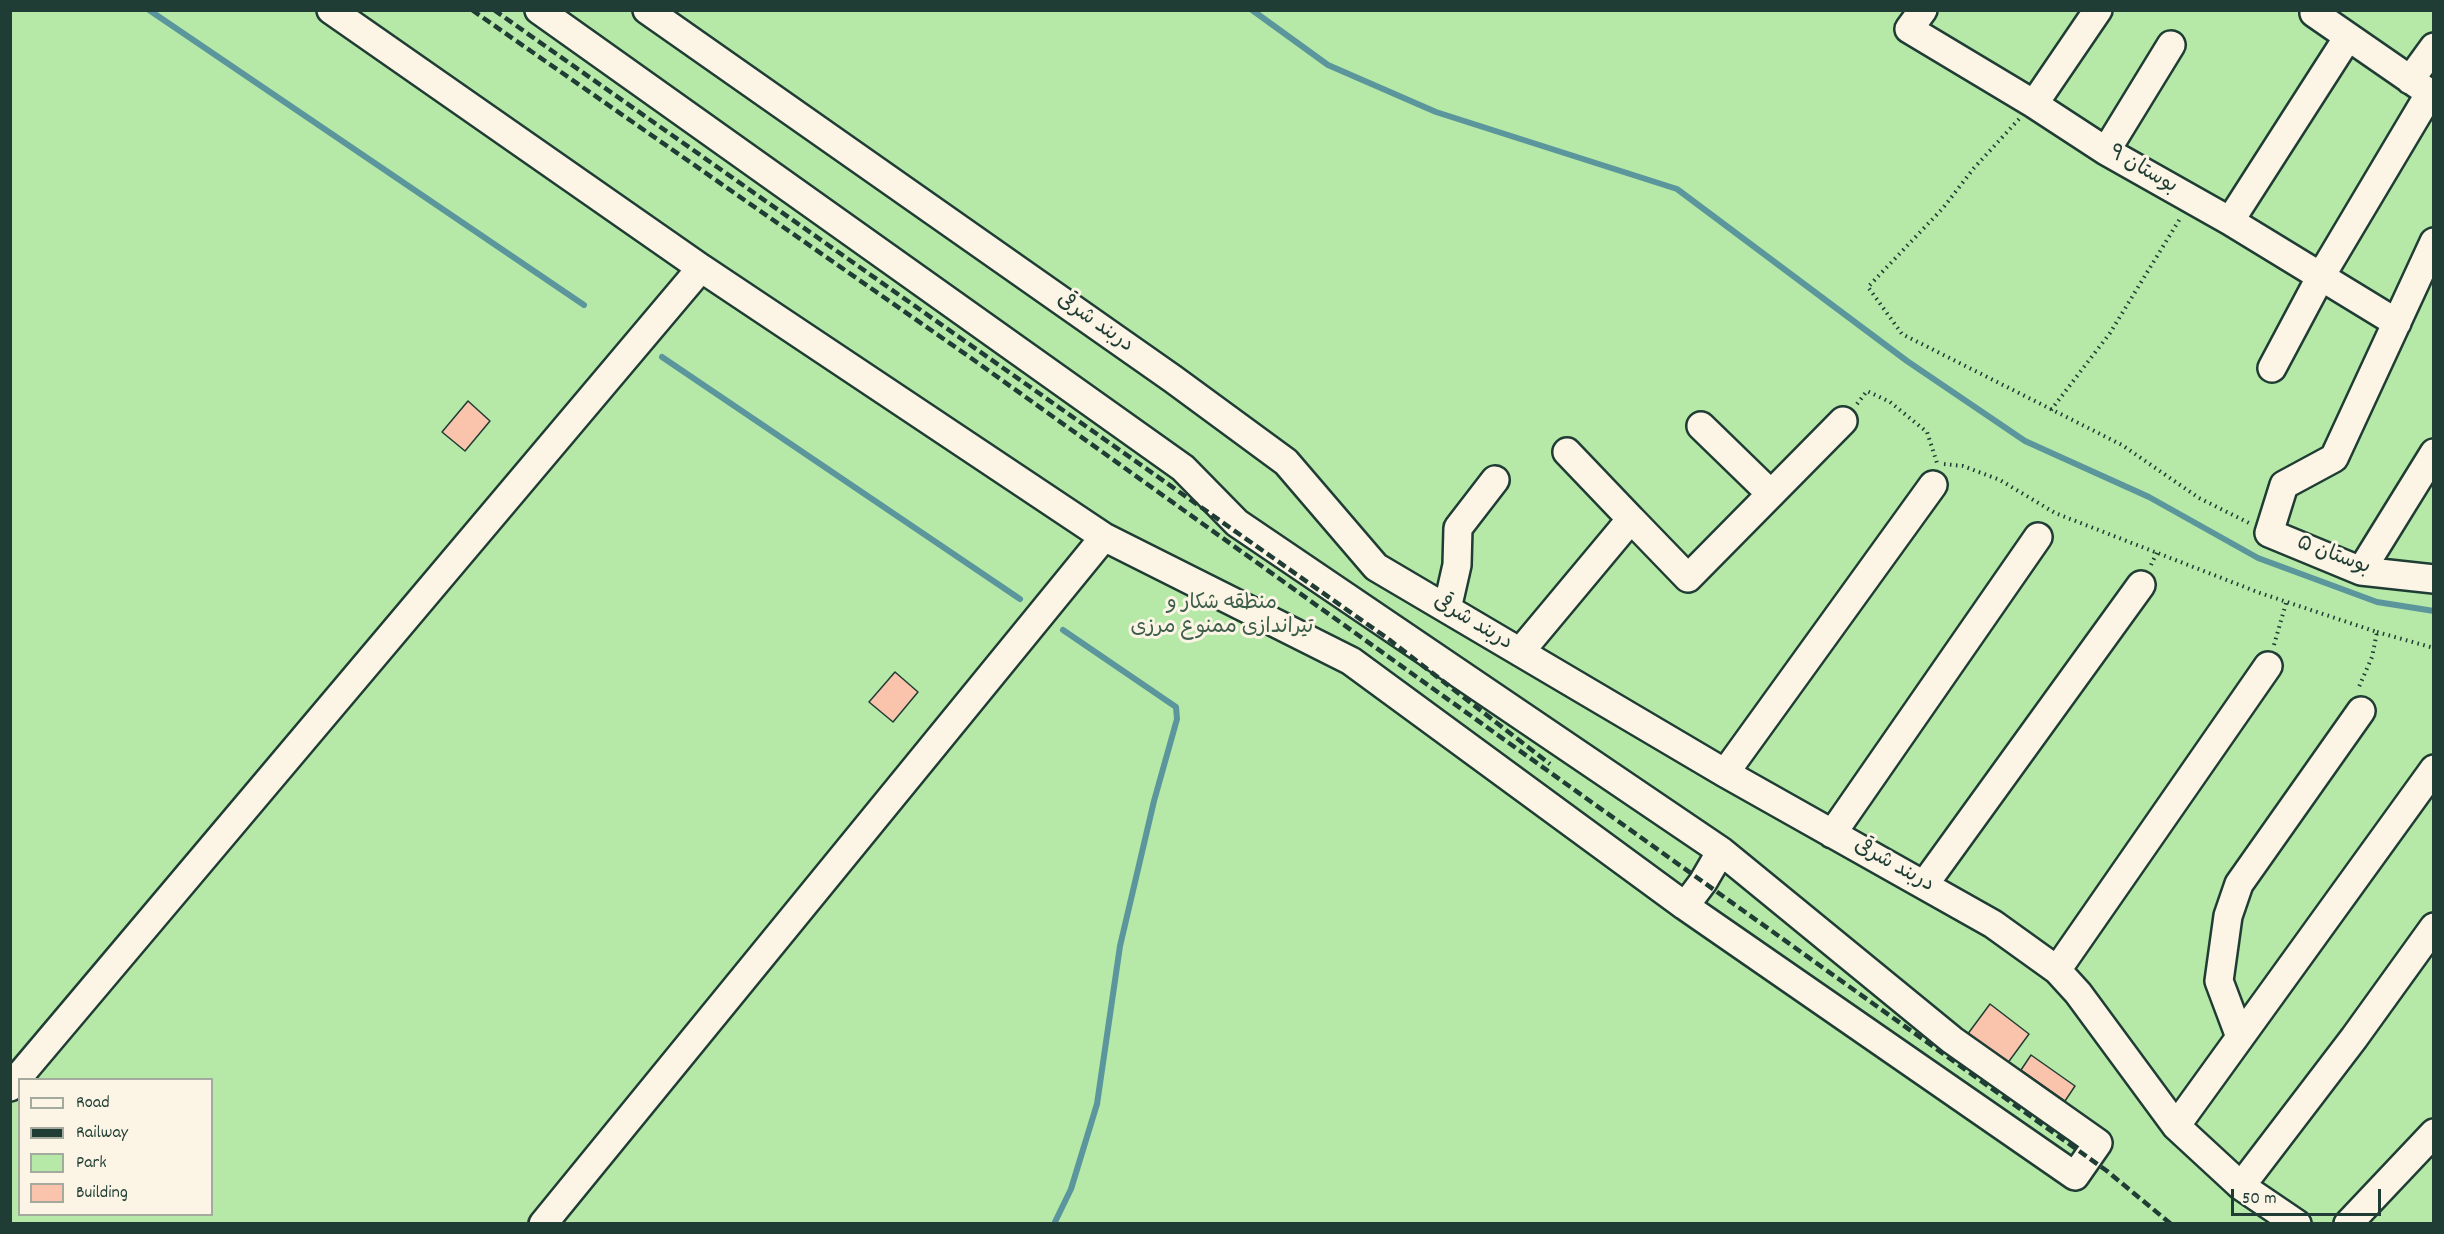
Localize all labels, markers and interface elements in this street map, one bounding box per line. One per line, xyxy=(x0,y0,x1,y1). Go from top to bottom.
street label: بوستان ۹ xyxy=(2103,141,2181,201)
street label: دربند شرقی xyxy=(1051,288,1137,360)
street label: بوستان ۵ xyxy=(2293,532,2373,582)
street label: دربند شرقی xyxy=(1428,591,1516,657)
park label: منطقه شکار و تیراندازی ممنوع مرزی xyxy=(1131,592,1313,642)
street label: دربند شرقی xyxy=(1848,835,1938,899)
legend xyxy=(18,1078,213,1216)
text: Road xyxy=(76,1091,110,1116)
text: Railway xyxy=(76,1121,128,1146)
text: Park xyxy=(76,1151,107,1176)
scale bar xyxy=(2234,1177,2384,1215)
text: Building xyxy=(76,1181,128,1206)
text: 50 m xyxy=(2242,1187,2277,1212)

